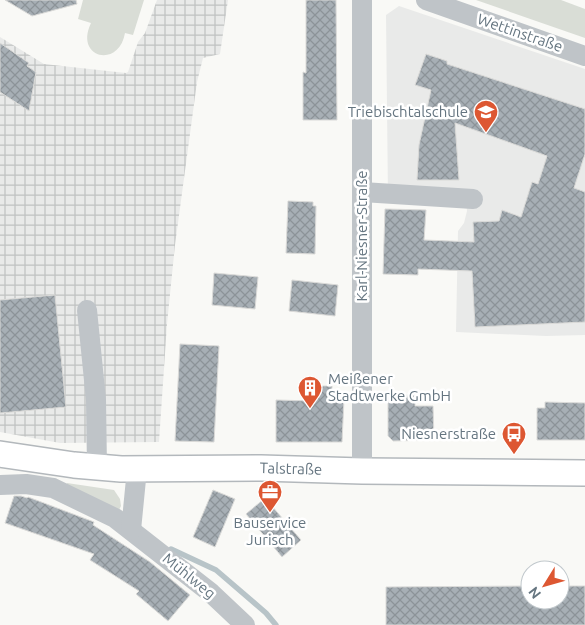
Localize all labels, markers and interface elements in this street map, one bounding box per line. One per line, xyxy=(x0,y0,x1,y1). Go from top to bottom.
street label: Wettinstraße xyxy=(475,10,565,55)
school or university icon: Triebischtalschule xyxy=(473,99,499,133)
place label: Triebischtalschule xyxy=(348,103,468,120)
street label: Karl-Niesner-Straße xyxy=(353,171,370,301)
place label: Meißener Stadtwerke GmbH xyxy=(328,370,451,404)
building icon: Meißener Stadtwerke GmbH xyxy=(297,375,323,409)
bus stop icon: Niesnerstraße xyxy=(501,421,527,455)
place label: Niesnerstraße xyxy=(401,425,496,442)
street label: Talstraße xyxy=(259,459,323,478)
office icon: Bauservice Jurisch xyxy=(257,479,283,513)
place label: Bauservice Jurisch xyxy=(234,514,306,548)
street label: Mühlweg xyxy=(160,549,219,602)
north arrow xyxy=(520,560,570,610)
text: N xyxy=(525,584,544,602)

